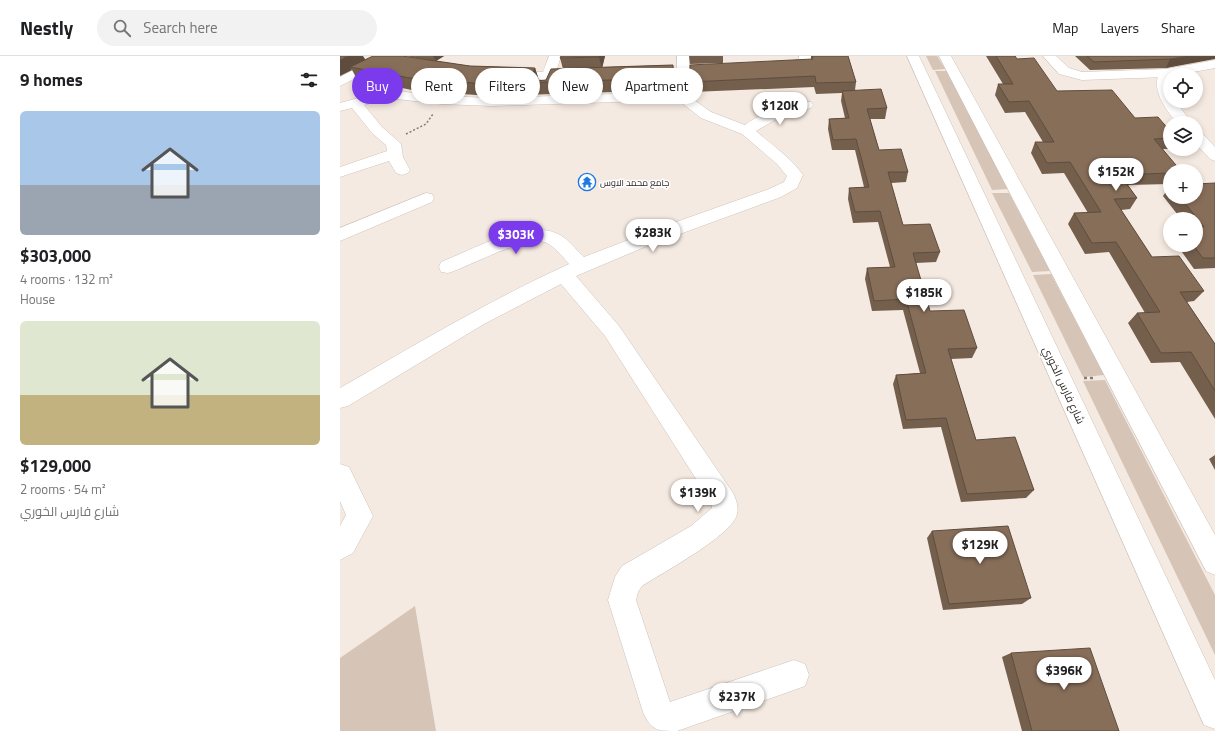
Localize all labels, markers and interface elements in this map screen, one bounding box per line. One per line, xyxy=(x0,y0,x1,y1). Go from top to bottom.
search box xyxy=(97,10,377,46)
text: Nestly xyxy=(20,13,73,42)
text: Search here xyxy=(143,16,218,39)
icon: search xyxy=(111,17,133,39)
text: Map xyxy=(1052,17,1078,38)
text: Layers xyxy=(1100,17,1139,38)
text: Share xyxy=(1161,17,1195,38)
text: 9 homes xyxy=(20,67,83,93)
chip: Buy xyxy=(352,68,403,104)
chip: Rent xyxy=(411,68,467,104)
chip: Filters xyxy=(475,68,540,104)
chip: New xyxy=(548,68,603,104)
chip: Apartment xyxy=(611,68,703,104)
map controls xyxy=(1163,68,1203,252)
button: locate xyxy=(1163,68,1203,108)
icon: filters xyxy=(298,69,320,91)
pin: $120K xyxy=(752,92,808,126)
text: $120K xyxy=(762,95,798,115)
button: layers xyxy=(1163,116,1203,156)
icon: home xyxy=(134,137,206,209)
pin: $152K xyxy=(1088,158,1144,192)
text: $152K xyxy=(1098,161,1134,181)
button: + xyxy=(1163,164,1203,204)
temple icon: جامع محمد الاوس xyxy=(577,172,597,192)
place label: جامع محمد الاوس xyxy=(600,176,669,189)
button: − xyxy=(1163,212,1203,252)
pin: $283K xyxy=(625,219,681,253)
pin: $303K xyxy=(488,221,544,255)
text: $283K xyxy=(635,222,671,242)
text: $303K xyxy=(498,224,534,244)
text: $303,000 xyxy=(20,243,91,269)
text: 4 rooms · 132 m² xyxy=(20,269,113,289)
pin: $185K xyxy=(896,279,952,313)
text: $185K xyxy=(906,282,942,302)
text: House xyxy=(20,289,55,309)
street label: شارع فارس الخوري xyxy=(1038,344,1089,427)
icon: home xyxy=(134,347,206,419)
text: $129,000 xyxy=(20,453,91,479)
text: 2 rooms · 54 m² xyxy=(20,479,106,499)
pin: $139K xyxy=(670,479,726,513)
text: $139K xyxy=(680,482,716,502)
text: شارع فارس الخوري xyxy=(20,501,119,521)
pin: $129K xyxy=(952,531,1008,565)
text: $129K xyxy=(962,534,998,554)
pin: $396K xyxy=(1036,657,1092,691)
text: $396K xyxy=(1046,660,1082,680)
pin: $237K xyxy=(709,683,765,717)
text: $237K xyxy=(719,686,755,706)

